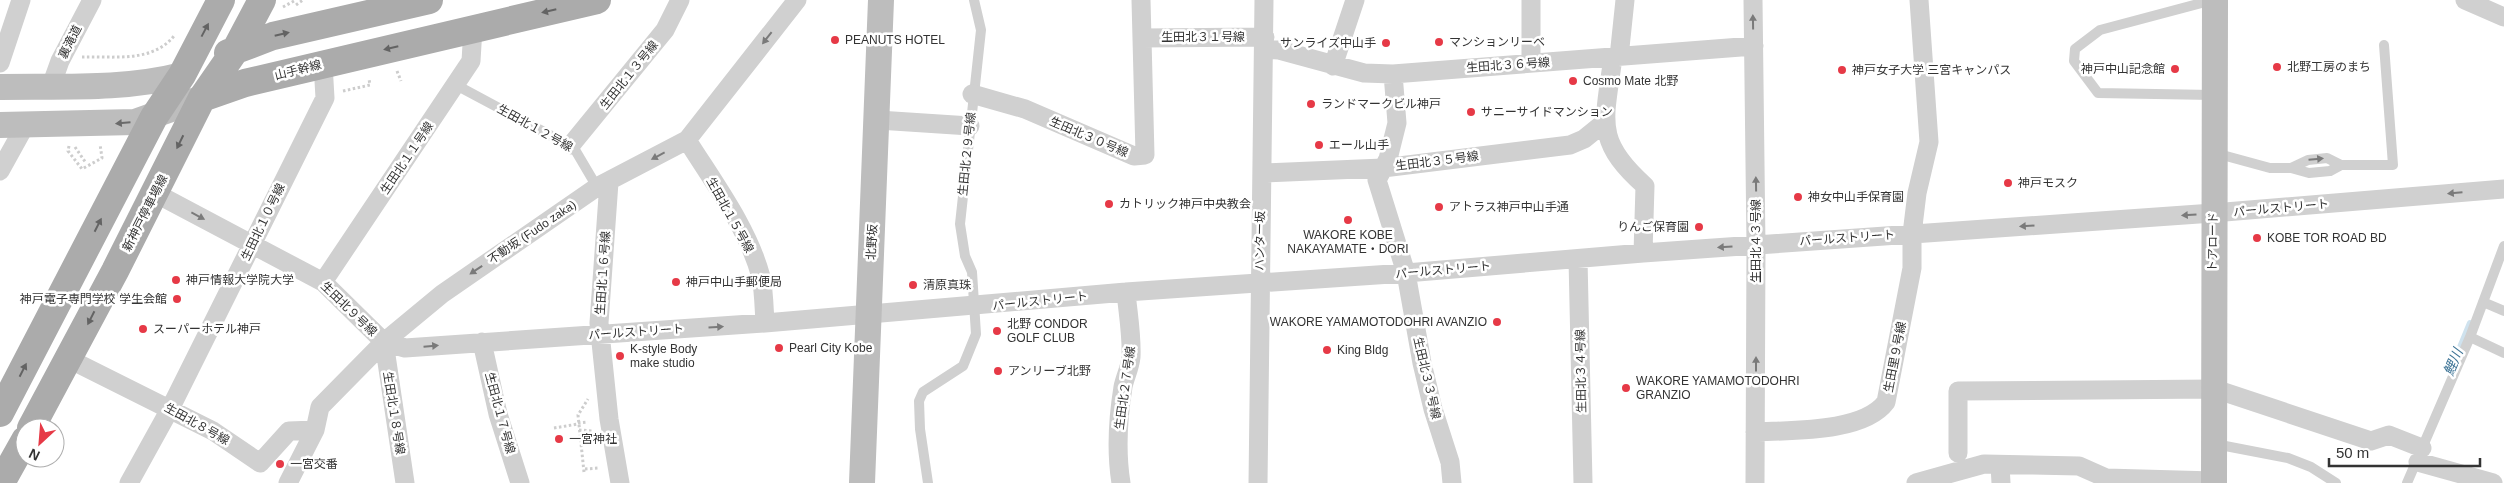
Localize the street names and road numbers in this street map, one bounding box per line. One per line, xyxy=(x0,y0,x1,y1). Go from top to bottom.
street label: 裏滝道 xyxy=(56,23,84,61)
street label: 生田北３１号線 xyxy=(1161,30,1245,44)
street label: 生田北１３号線 xyxy=(597,38,661,112)
street label: 生田北３６号線 xyxy=(1466,55,1550,75)
street label: 山手幹線 xyxy=(273,57,323,83)
street label: 生田北１２号線 xyxy=(495,102,575,154)
street label: 生田北２９号線 xyxy=(956,111,978,197)
street label: 生田北３０号線 xyxy=(1048,114,1130,160)
street label: 生田北１１号線 xyxy=(378,119,436,197)
street label: 生田北３５号線 xyxy=(1394,149,1480,173)
street label: 新神戸停車場線 xyxy=(120,172,170,254)
street label: 生田北１５号線 xyxy=(704,175,756,255)
street label: 生田北１０号線 xyxy=(238,181,288,263)
street label: 不動坂 (Fudo zaka) xyxy=(485,197,579,267)
street label: パールストリート xyxy=(2233,197,2329,219)
street label: 生田北４３号線 xyxy=(1749,199,1763,283)
street label: ハンター坂 xyxy=(1252,211,1268,271)
street label: トアロード xyxy=(2206,212,2220,272)
street label: 北野坂 xyxy=(864,224,880,260)
street label: パールストリート xyxy=(1799,228,1895,248)
street label: 生田北１６号線 xyxy=(593,231,613,315)
street label: パールストリート xyxy=(1395,259,1491,281)
street label: 生田北９号線 xyxy=(318,279,380,339)
street label: パールストリート xyxy=(992,289,1088,313)
street label: 生田里９号線 xyxy=(1881,320,1909,394)
street label: パールストリート xyxy=(588,322,684,342)
street label: 生田北３４号線 xyxy=(1573,329,1589,413)
street label: 生田北３３号線 xyxy=(1411,335,1443,421)
street label: 生田北２７号線 xyxy=(1112,345,1138,431)
street label: 生田北１８号線 xyxy=(381,370,407,456)
street label: 生田北１７号線 xyxy=(482,371,518,455)
street label: 生田北８号線 xyxy=(162,400,232,448)

